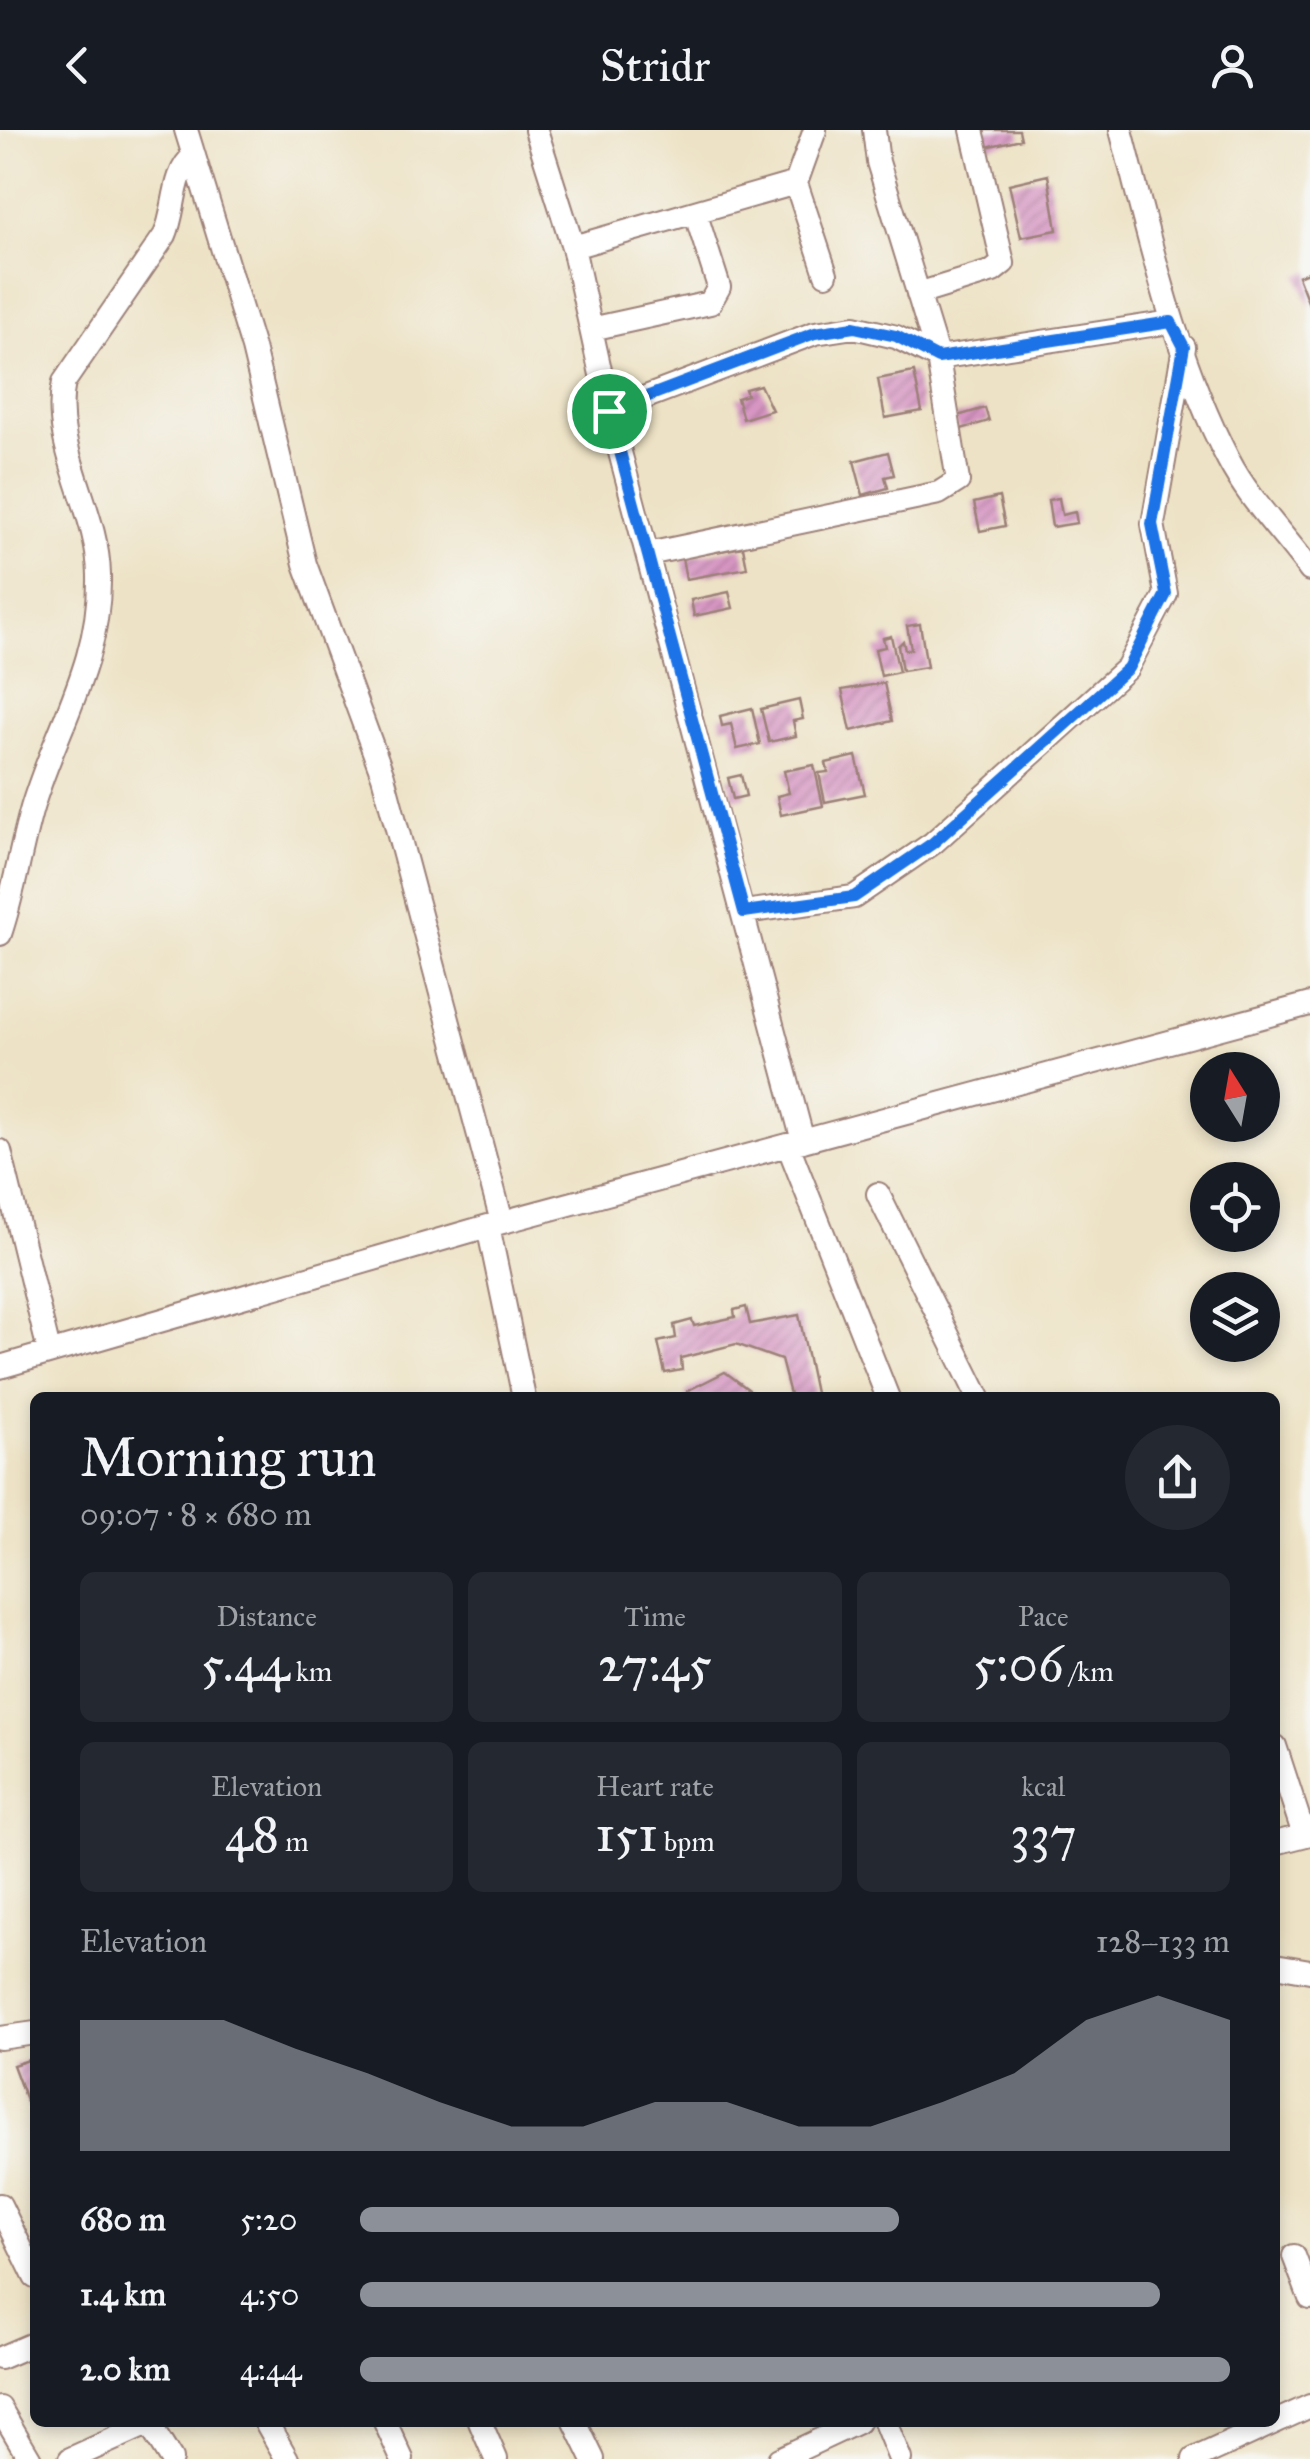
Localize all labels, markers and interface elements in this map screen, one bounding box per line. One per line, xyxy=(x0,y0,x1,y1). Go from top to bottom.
icon: back xyxy=(50,38,105,93)
text: Stridr xyxy=(600,38,710,93)
icon: person xyxy=(1205,38,1260,93)
pin xyxy=(567,369,652,454)
icon: arrive xyxy=(582,384,637,439)
north arrow xyxy=(1190,1052,1280,1142)
map controls xyxy=(1190,1052,1280,1362)
button: locate xyxy=(1190,1162,1280,1252)
button: layers xyxy=(1190,1272,1280,1362)
text: Morning run xyxy=(80,1424,377,1491)
button: share xyxy=(1125,1425,1230,1530)
text: 09:07 · 8 × 680 m xyxy=(80,1495,312,1534)
text: Distance xyxy=(216,1599,317,1634)
text: Time xyxy=(624,1599,686,1634)
text: Pace xyxy=(1018,1599,1069,1634)
text: 5.44 xyxy=(201,1634,290,1695)
text: 27:45 xyxy=(598,1634,712,1695)
text: 5:06 xyxy=(973,1634,1064,1695)
text: km xyxy=(290,1654,332,1689)
text: /km xyxy=(1064,1654,1114,1689)
text: Elevation xyxy=(211,1769,322,1804)
text: Heart rate xyxy=(596,1769,714,1804)
text: kcal xyxy=(1021,1769,1065,1804)
text: 48 xyxy=(225,1804,279,1865)
text: 151 xyxy=(595,1804,658,1865)
text: 337 xyxy=(1010,1804,1077,1865)
text: m xyxy=(279,1824,309,1859)
text: bpm xyxy=(658,1824,715,1859)
text: Elevation xyxy=(80,1922,207,1961)
text: 128–133 m xyxy=(1096,1922,1230,1961)
text: 680 m xyxy=(80,2200,166,2239)
text: 5:20 xyxy=(240,2200,297,2239)
text: 1.4 km xyxy=(80,2275,166,2314)
text: 4:50 xyxy=(240,2275,299,2314)
text: 2.0 km xyxy=(80,2350,170,2389)
text: 4:44 xyxy=(240,2350,302,2389)

